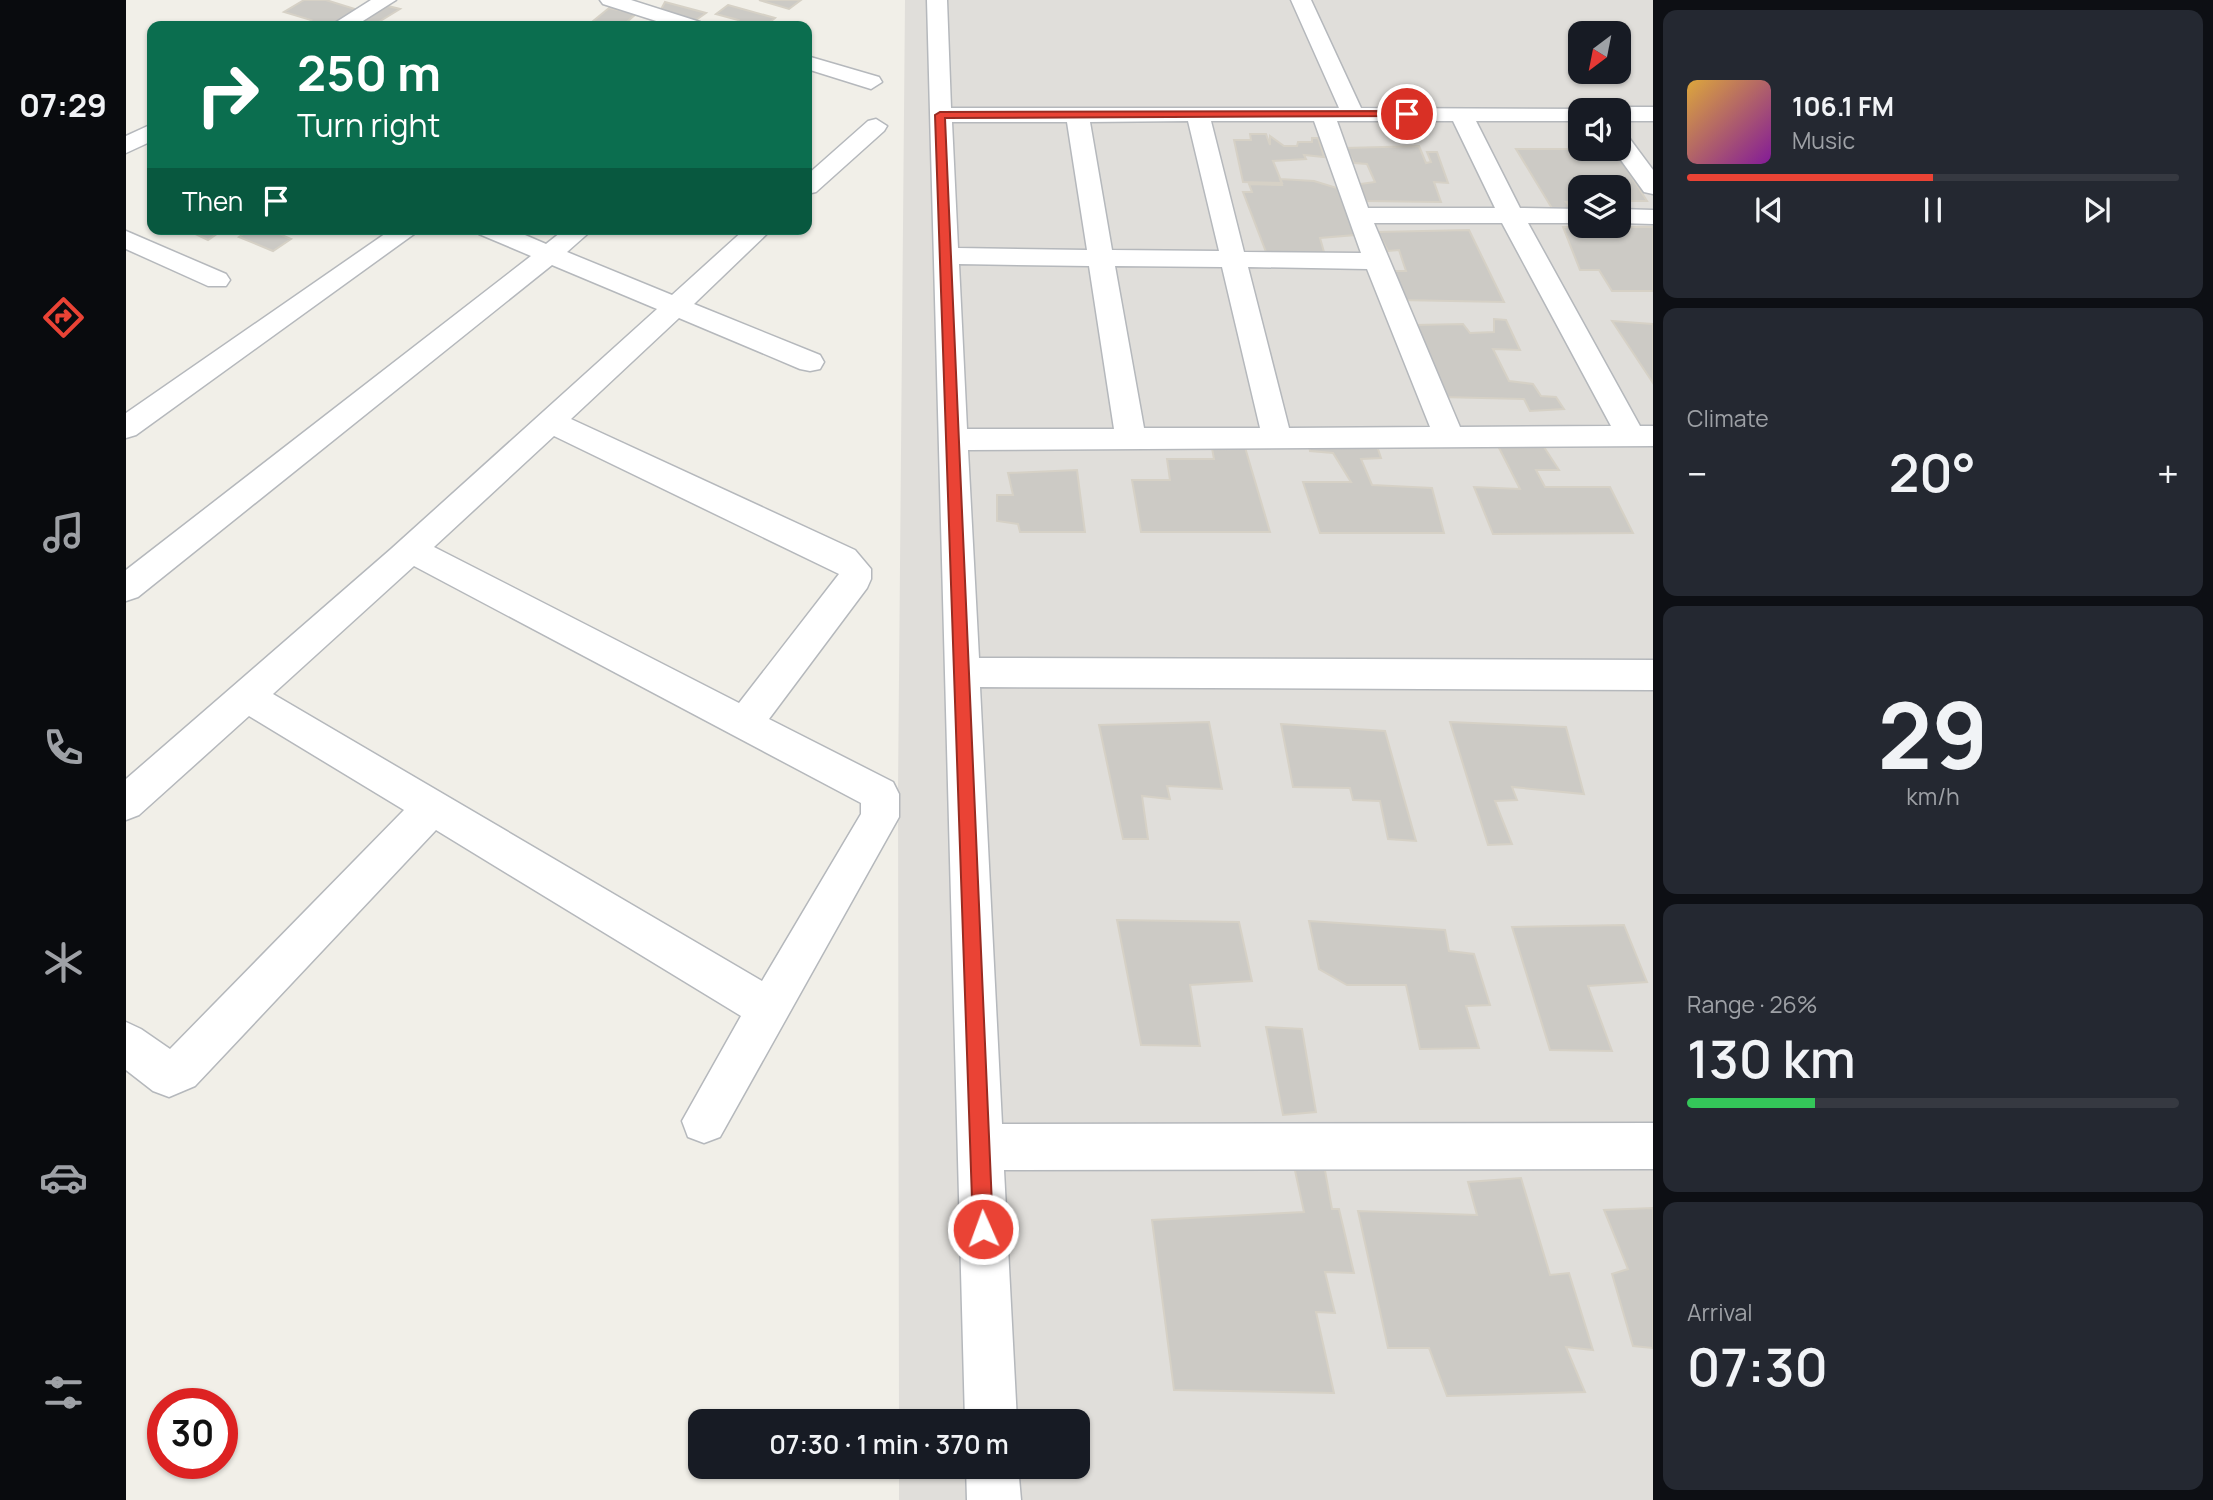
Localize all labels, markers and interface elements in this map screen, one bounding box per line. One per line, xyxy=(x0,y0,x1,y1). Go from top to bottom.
north arrow xyxy=(1568,21,1631,84)
map controls xyxy=(1568,21,1631,238)
text: 250 m xyxy=(297,39,441,106)
icon: right xyxy=(182,49,273,140)
text: 07:29 xyxy=(19,83,107,127)
pin xyxy=(1377,84,1437,144)
text: 106.1 FM xyxy=(1792,88,1894,124)
icon: arrive xyxy=(1388,95,1426,133)
button: sound xyxy=(1568,98,1631,161)
text: Turn right xyxy=(297,103,440,147)
text: Music xyxy=(1792,124,1855,156)
button: layers xyxy=(1568,175,1631,238)
icon: arrive xyxy=(257,182,295,220)
text: Then xyxy=(182,183,243,219)
icon: previous xyxy=(1750,191,1788,229)
icon: pause xyxy=(1914,191,1952,229)
icon: next xyxy=(2078,191,2116,229)
icon: directions xyxy=(39,293,88,342)
text: Climate xyxy=(1687,402,1769,434)
text: 20° xyxy=(1889,437,1976,508)
text: − xyxy=(1687,447,1708,499)
text: + xyxy=(2157,447,2179,499)
icon: music xyxy=(39,508,88,557)
text: 29 xyxy=(1878,672,1988,796)
icon: phone xyxy=(39,723,88,772)
text: km/h xyxy=(1906,780,1960,812)
icon: climate xyxy=(39,938,88,987)
text: Range · 26% xyxy=(1687,988,1818,1020)
text: 130 km xyxy=(1687,1023,1856,1094)
icon: car xyxy=(39,1153,88,1202)
position arrow xyxy=(946,1192,1020,1266)
text: Arrival xyxy=(1687,1296,1753,1328)
text: 07:30 xyxy=(1687,1331,1828,1402)
icon: filters xyxy=(39,1368,88,1417)
speed limit sign: 30 xyxy=(147,1388,238,1479)
text: 07:30 · 1 min · 370 m xyxy=(769,1426,1009,1462)

